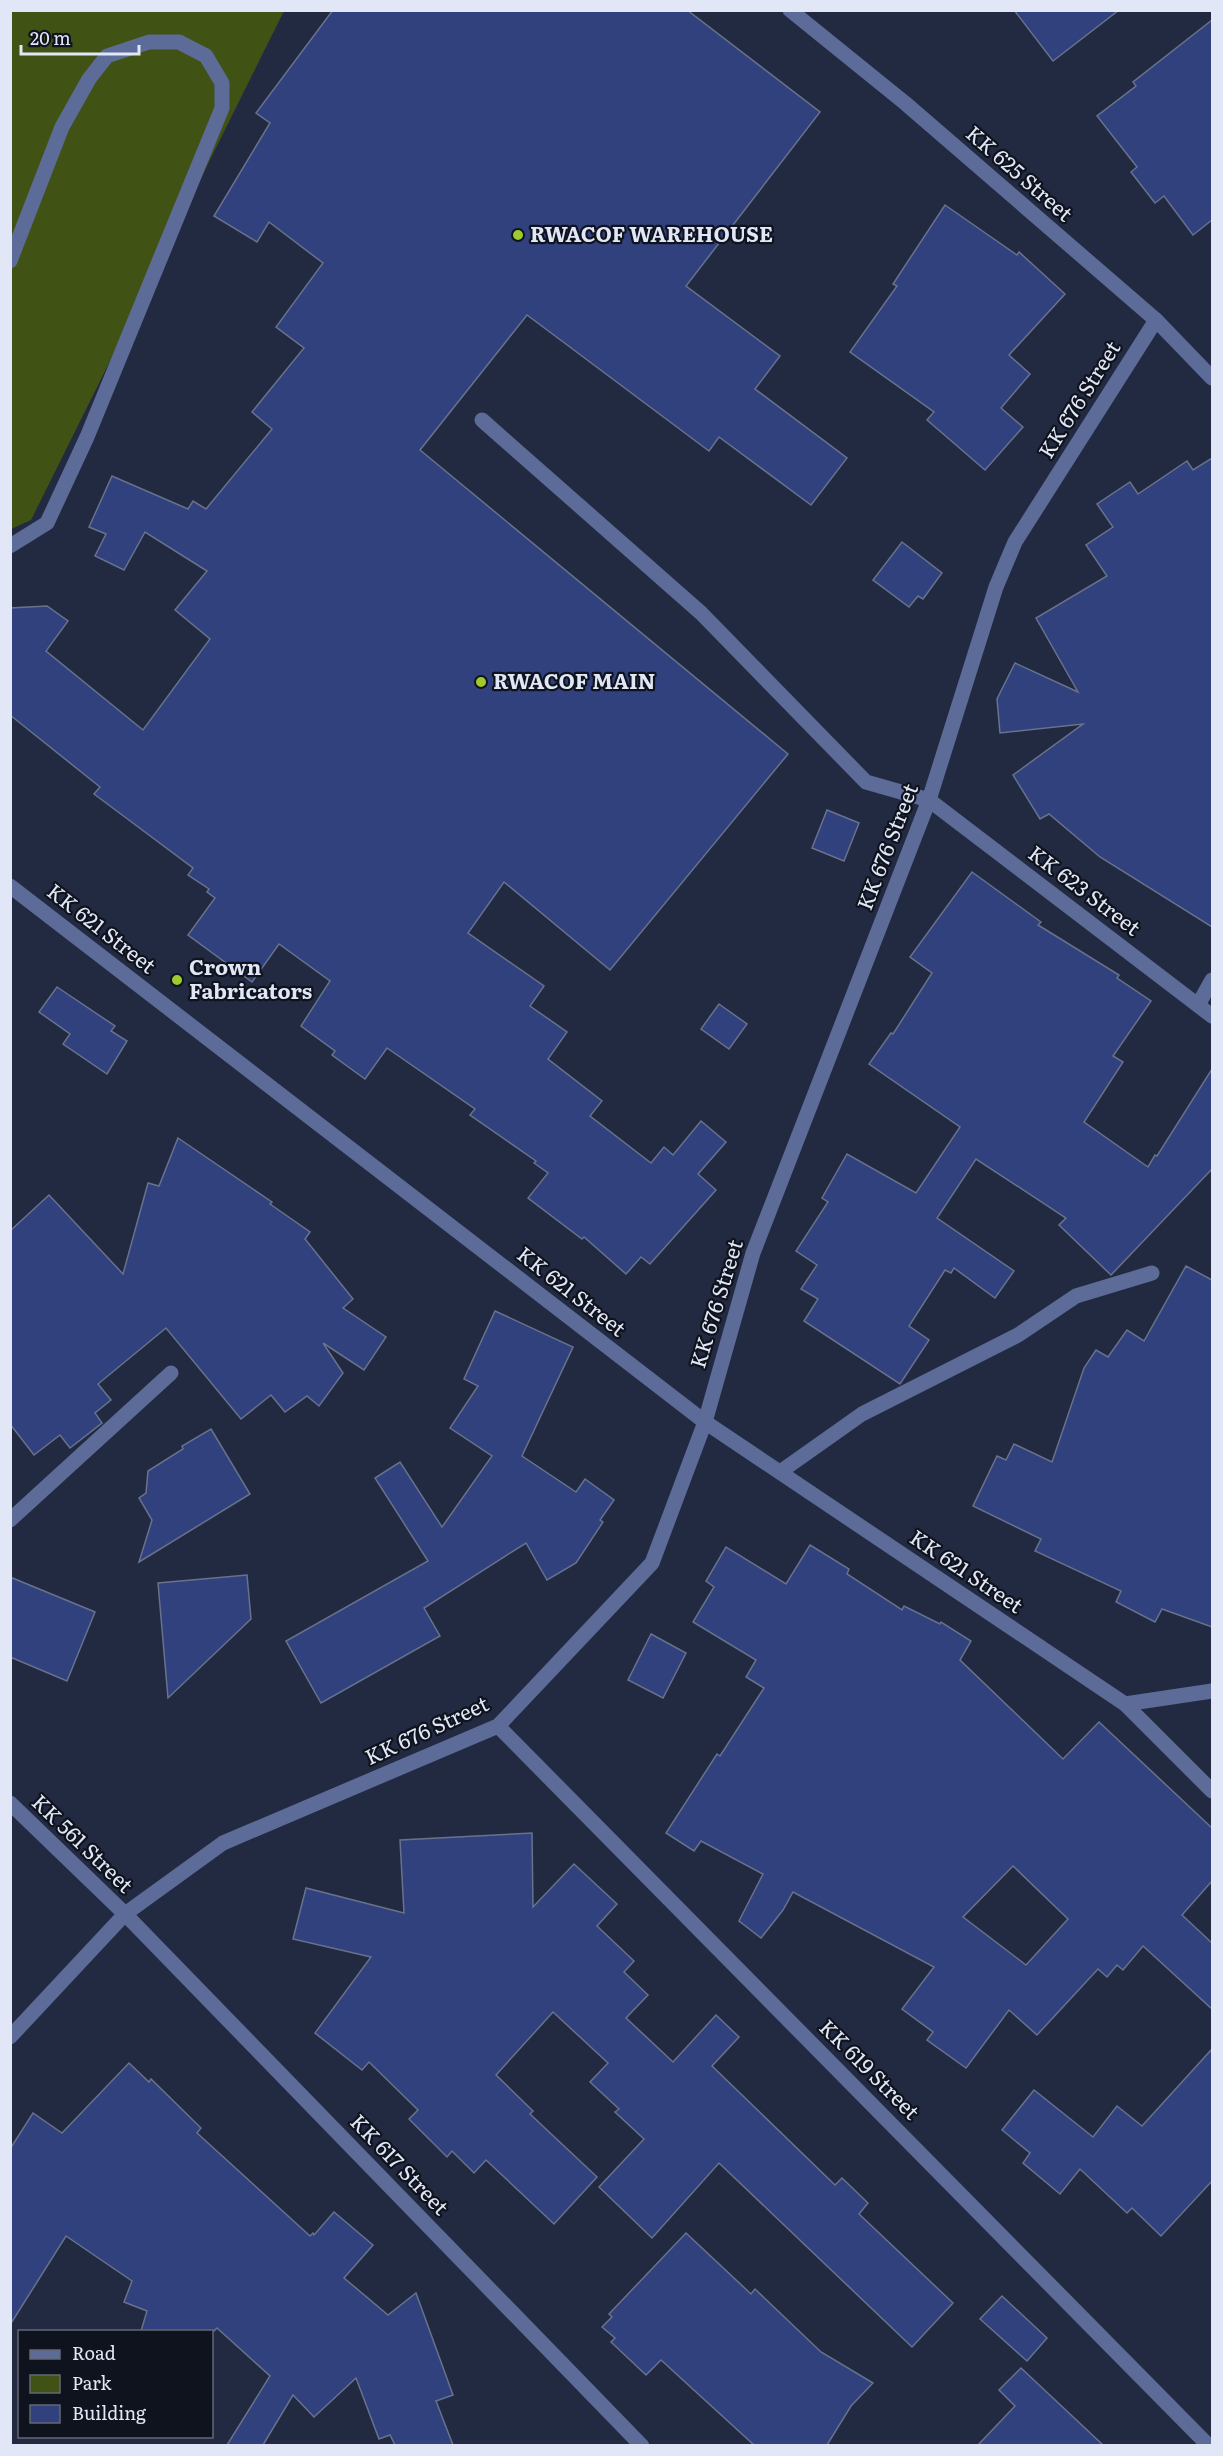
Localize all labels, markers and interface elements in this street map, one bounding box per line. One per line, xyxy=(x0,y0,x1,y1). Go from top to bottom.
scale bar xyxy=(21,18,140,56)
text: 20 m xyxy=(30,24,71,51)
street label: KK 625 Street xyxy=(960,117,1081,228)
place label: RWACOF WAREHOUSE xyxy=(530,217,773,248)
marker: RWACOF WAREHOUSE xyxy=(511,228,525,242)
street label: KK 676 Street xyxy=(1029,333,1127,463)
place label: RWACOF MAIN xyxy=(493,664,655,695)
marker: RWACOF MAIN xyxy=(474,675,488,689)
street label: KK 676 Street xyxy=(847,778,924,914)
street label: KK 623 Street xyxy=(1023,836,1149,942)
street label: KK 621 Street xyxy=(42,875,164,980)
place label: Crown Fabricators xyxy=(189,950,312,1005)
marker: Crown Fabricators xyxy=(170,973,184,987)
street label: KK 676 Street xyxy=(680,1234,749,1372)
street label: KK 621 Street xyxy=(512,1238,634,1343)
street label: KK 621 Street xyxy=(905,1521,1031,1620)
street label: KK 676 Street xyxy=(359,1686,493,1771)
street label: KK 561 Street xyxy=(26,1786,142,1899)
street label: KK 619 Street xyxy=(814,2011,928,2126)
street label: KK 617 Street xyxy=(344,2106,457,2221)
legend xyxy=(18,2330,213,2438)
text: Road xyxy=(72,2339,116,2366)
text: Park xyxy=(72,2369,113,2396)
text: Building xyxy=(72,2399,147,2426)

